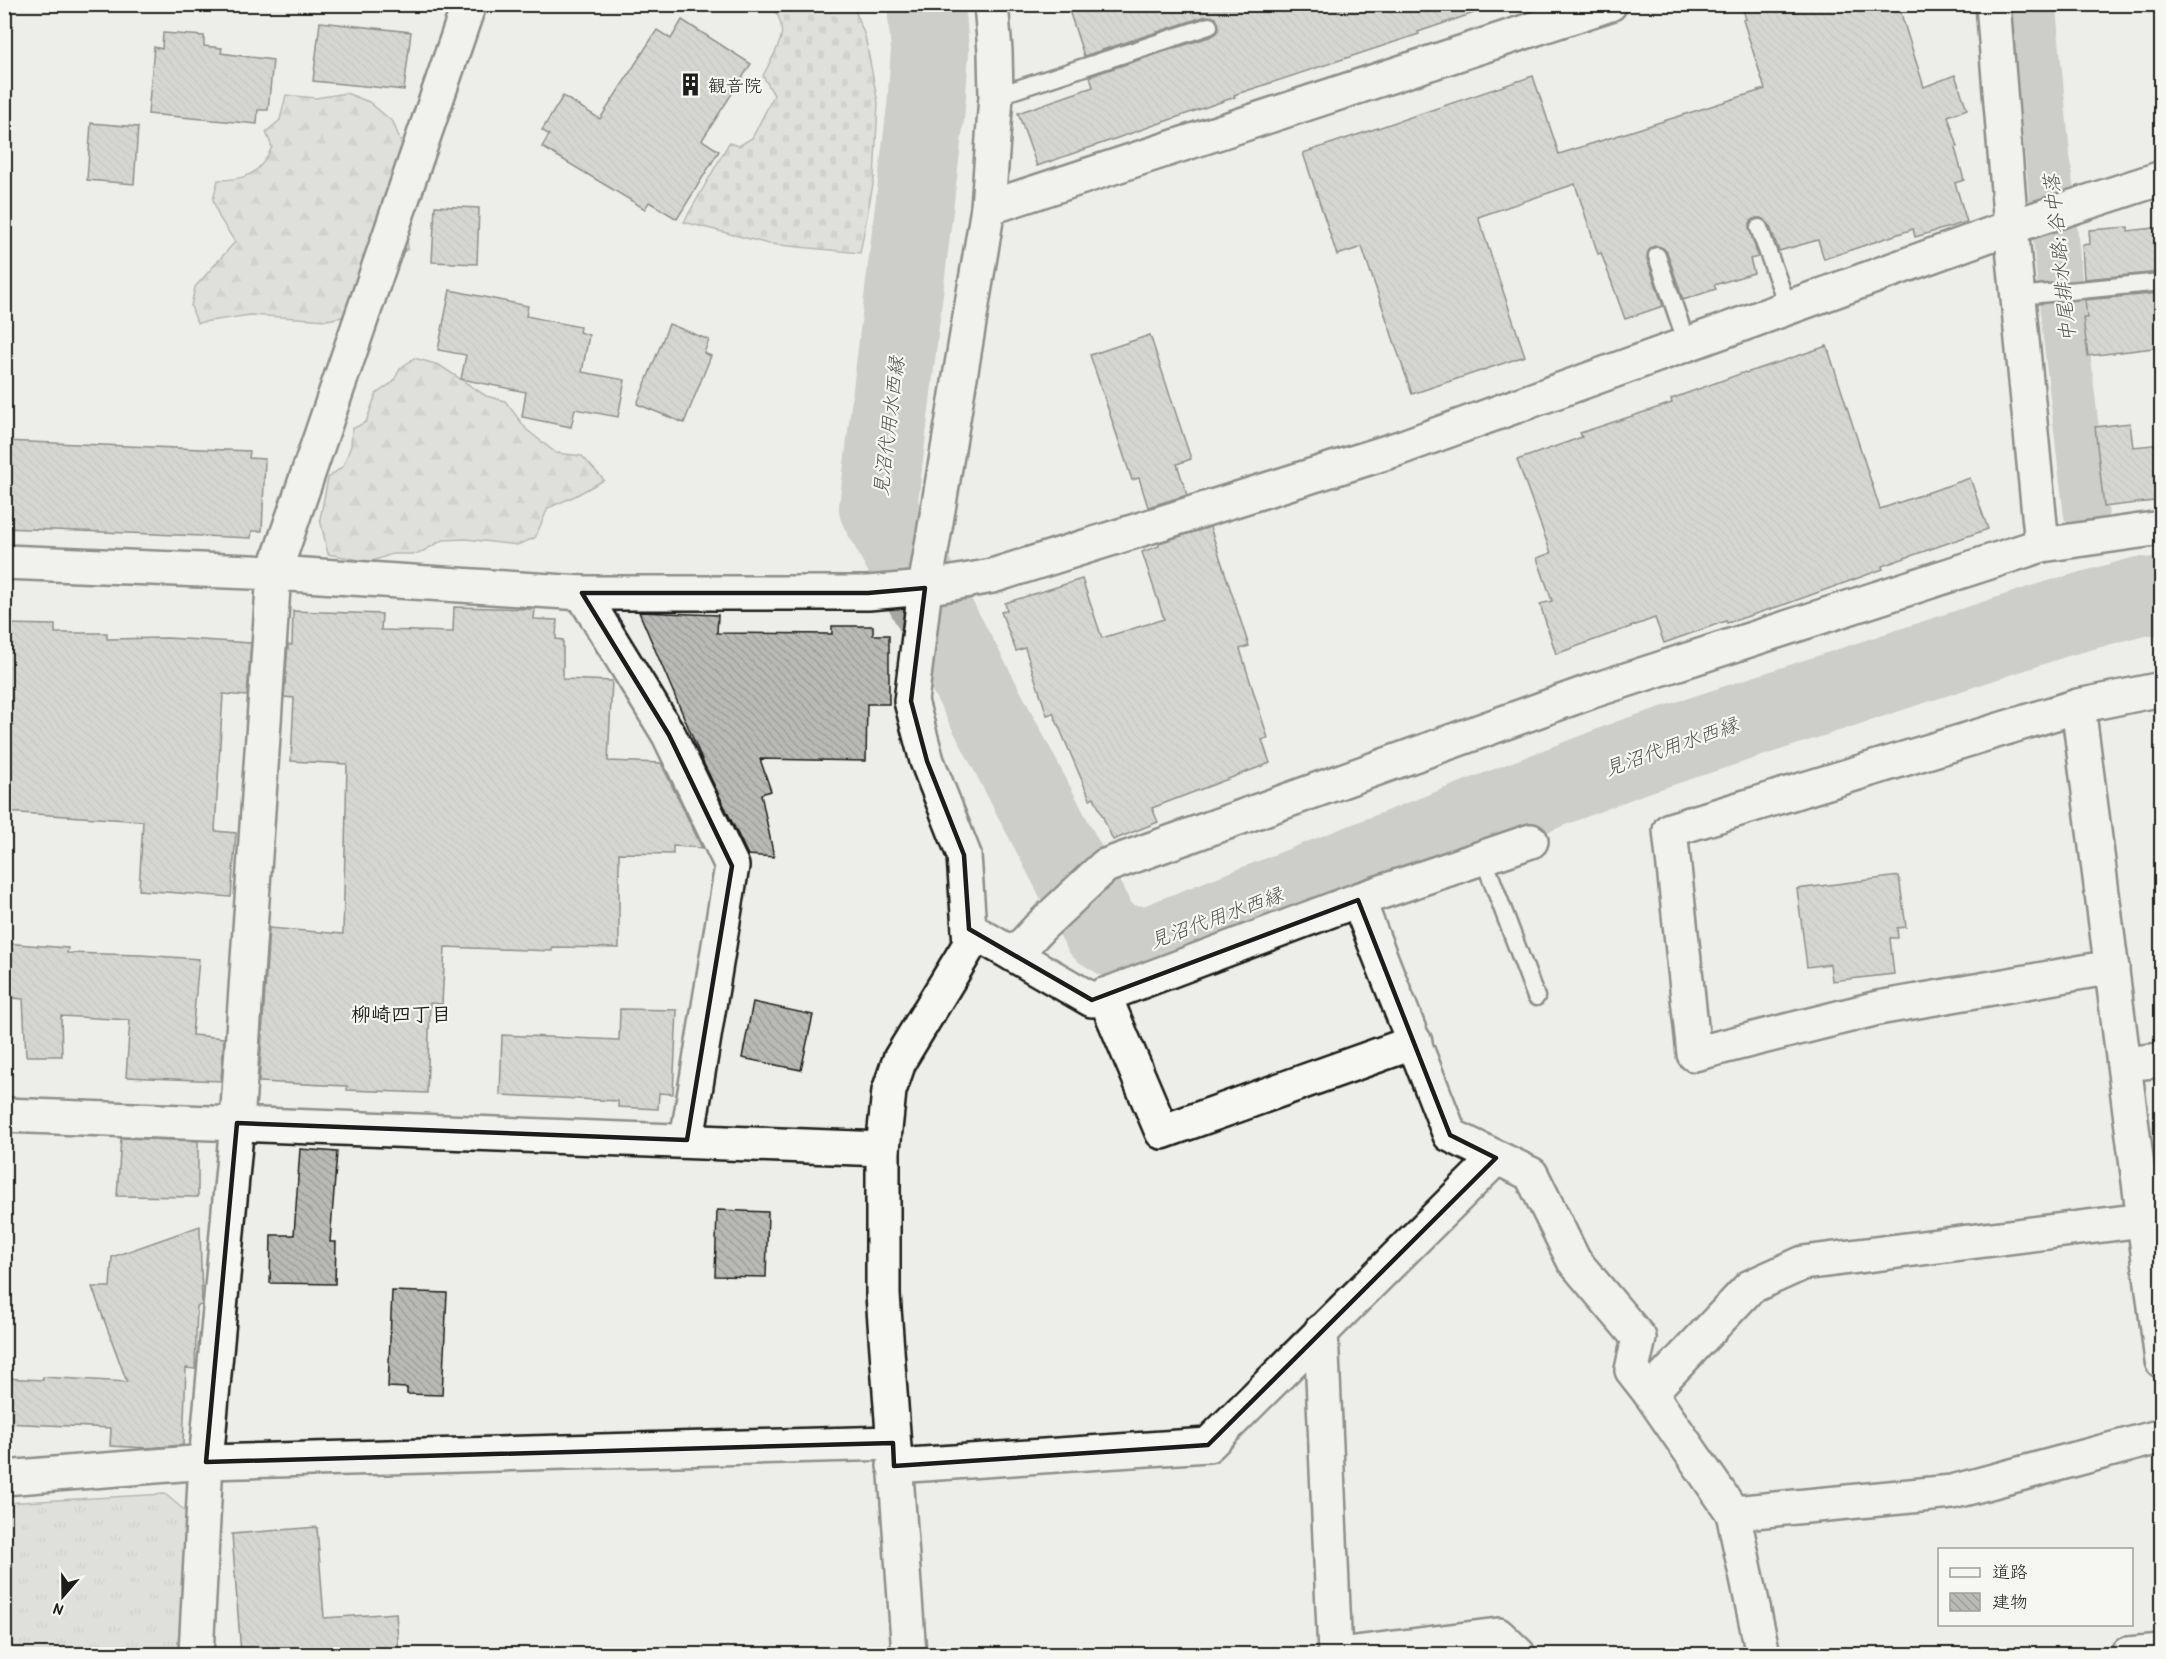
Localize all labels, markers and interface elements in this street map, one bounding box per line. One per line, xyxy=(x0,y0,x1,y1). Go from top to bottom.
building icon: 観音院 xyxy=(677,72,703,98)
place label: 観音院 xyxy=(708,73,762,98)
water label: 中尾排水路; 谷中落 xyxy=(2037,170,2081,344)
water label: 見沼代用水西縁 xyxy=(866,353,910,497)
water label: 見沼代用水西縁 xyxy=(1600,710,1743,782)
water label: 見沼代用水西縁 xyxy=(1146,880,1288,954)
district label: 柳崎四丁目 xyxy=(351,1000,451,1027)
legend xyxy=(1938,1548,2133,1626)
text: 道路 xyxy=(1992,1559,2028,1584)
north arrow xyxy=(33,1566,93,1626)
text: 建物 xyxy=(1992,1589,2028,1614)
text: N xyxy=(50,1598,66,1622)

